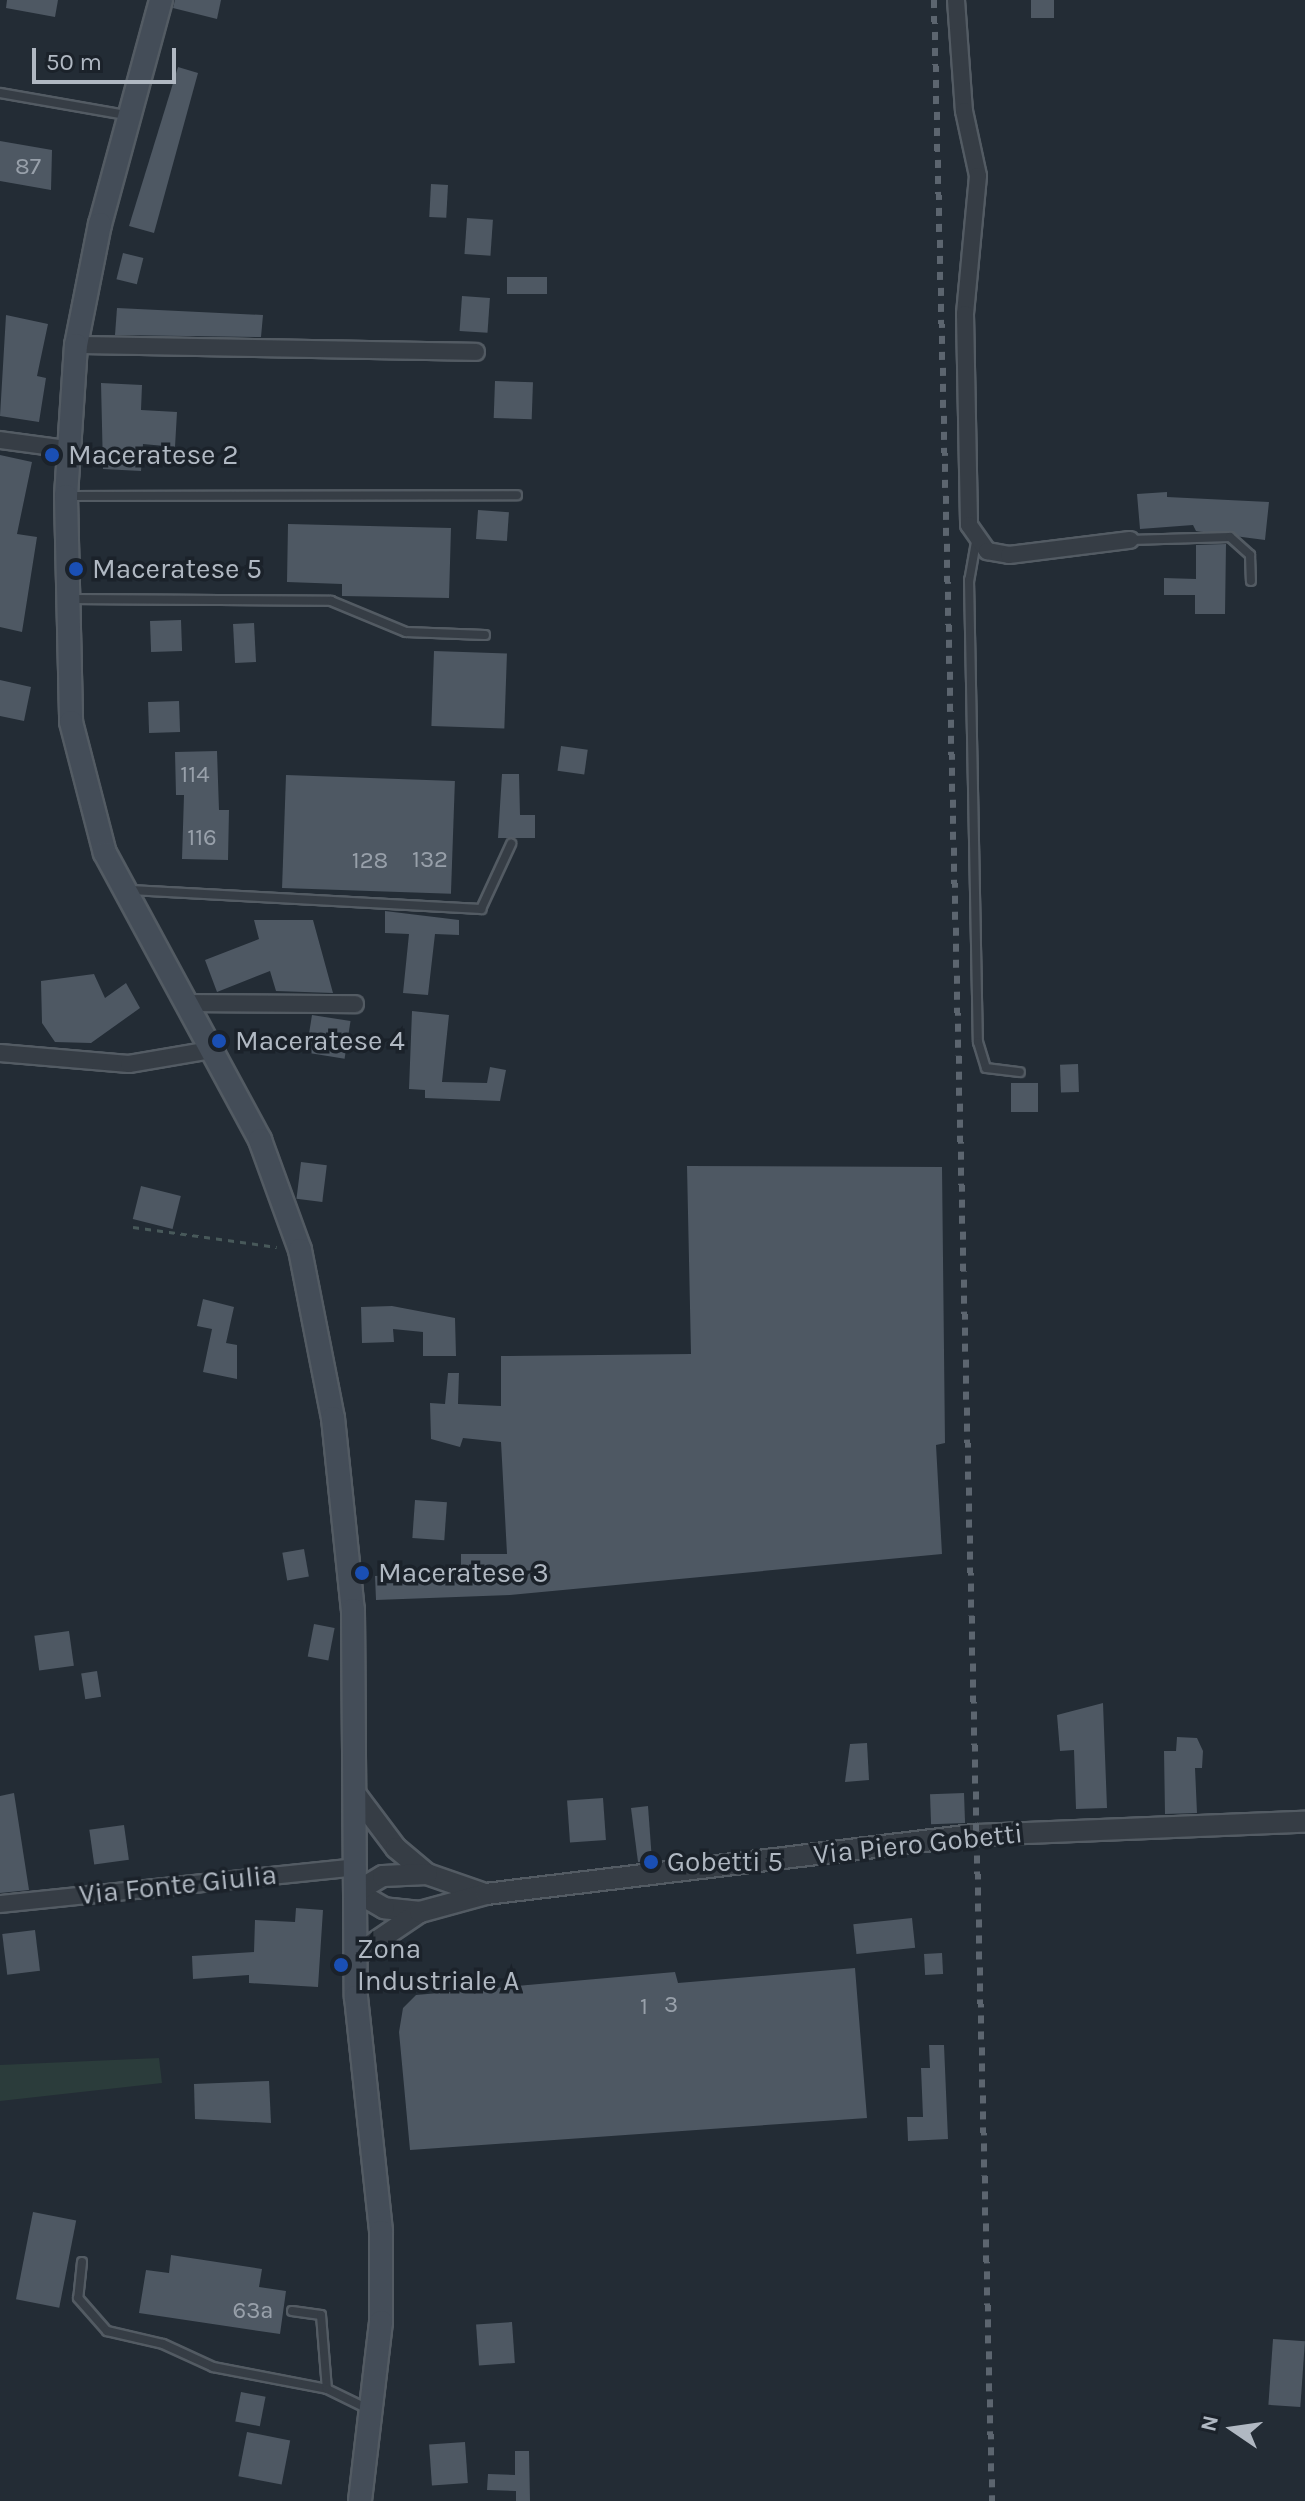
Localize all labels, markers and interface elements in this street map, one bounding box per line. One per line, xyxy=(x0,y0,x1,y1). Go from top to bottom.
scale bar xyxy=(36,32,180,82)
text: 50 m xyxy=(46,48,102,76)
house number: 87 xyxy=(15,153,41,181)
place label: Maceratese 2 xyxy=(68,438,238,472)
marker: Maceratese 2 xyxy=(43,446,61,464)
place label: Maceratese 5 xyxy=(92,552,262,586)
marker: Maceratese 5 xyxy=(67,560,85,578)
house number: 114 xyxy=(180,761,210,789)
house number: 116 xyxy=(187,824,217,852)
house number: 132 xyxy=(412,846,448,874)
house number: 128 xyxy=(352,847,388,875)
place label: Maceratese 4 xyxy=(235,1024,405,1058)
marker: Maceratese 4 xyxy=(210,1032,228,1050)
place label: Maceratese 3 xyxy=(378,1556,549,1590)
marker: Maceratese 3 xyxy=(353,1564,371,1582)
street label: Via Piero Gobetti xyxy=(812,1816,1024,1872)
place label: Gobetti 5 xyxy=(667,1845,783,1879)
marker: Gobetti 5 xyxy=(642,1853,660,1871)
street label: Via Fonte Giulia xyxy=(77,1858,279,1912)
place label: Zona Industriale A xyxy=(357,1932,519,1998)
marker: Zona Industriale A xyxy=(332,1956,350,1974)
house number: 3 xyxy=(664,1991,678,2019)
house number: 1 xyxy=(640,1993,648,2021)
house number: 63a xyxy=(232,2297,274,2325)
north arrow xyxy=(1193,2389,1273,2469)
text: N xyxy=(1195,2413,1224,2434)

